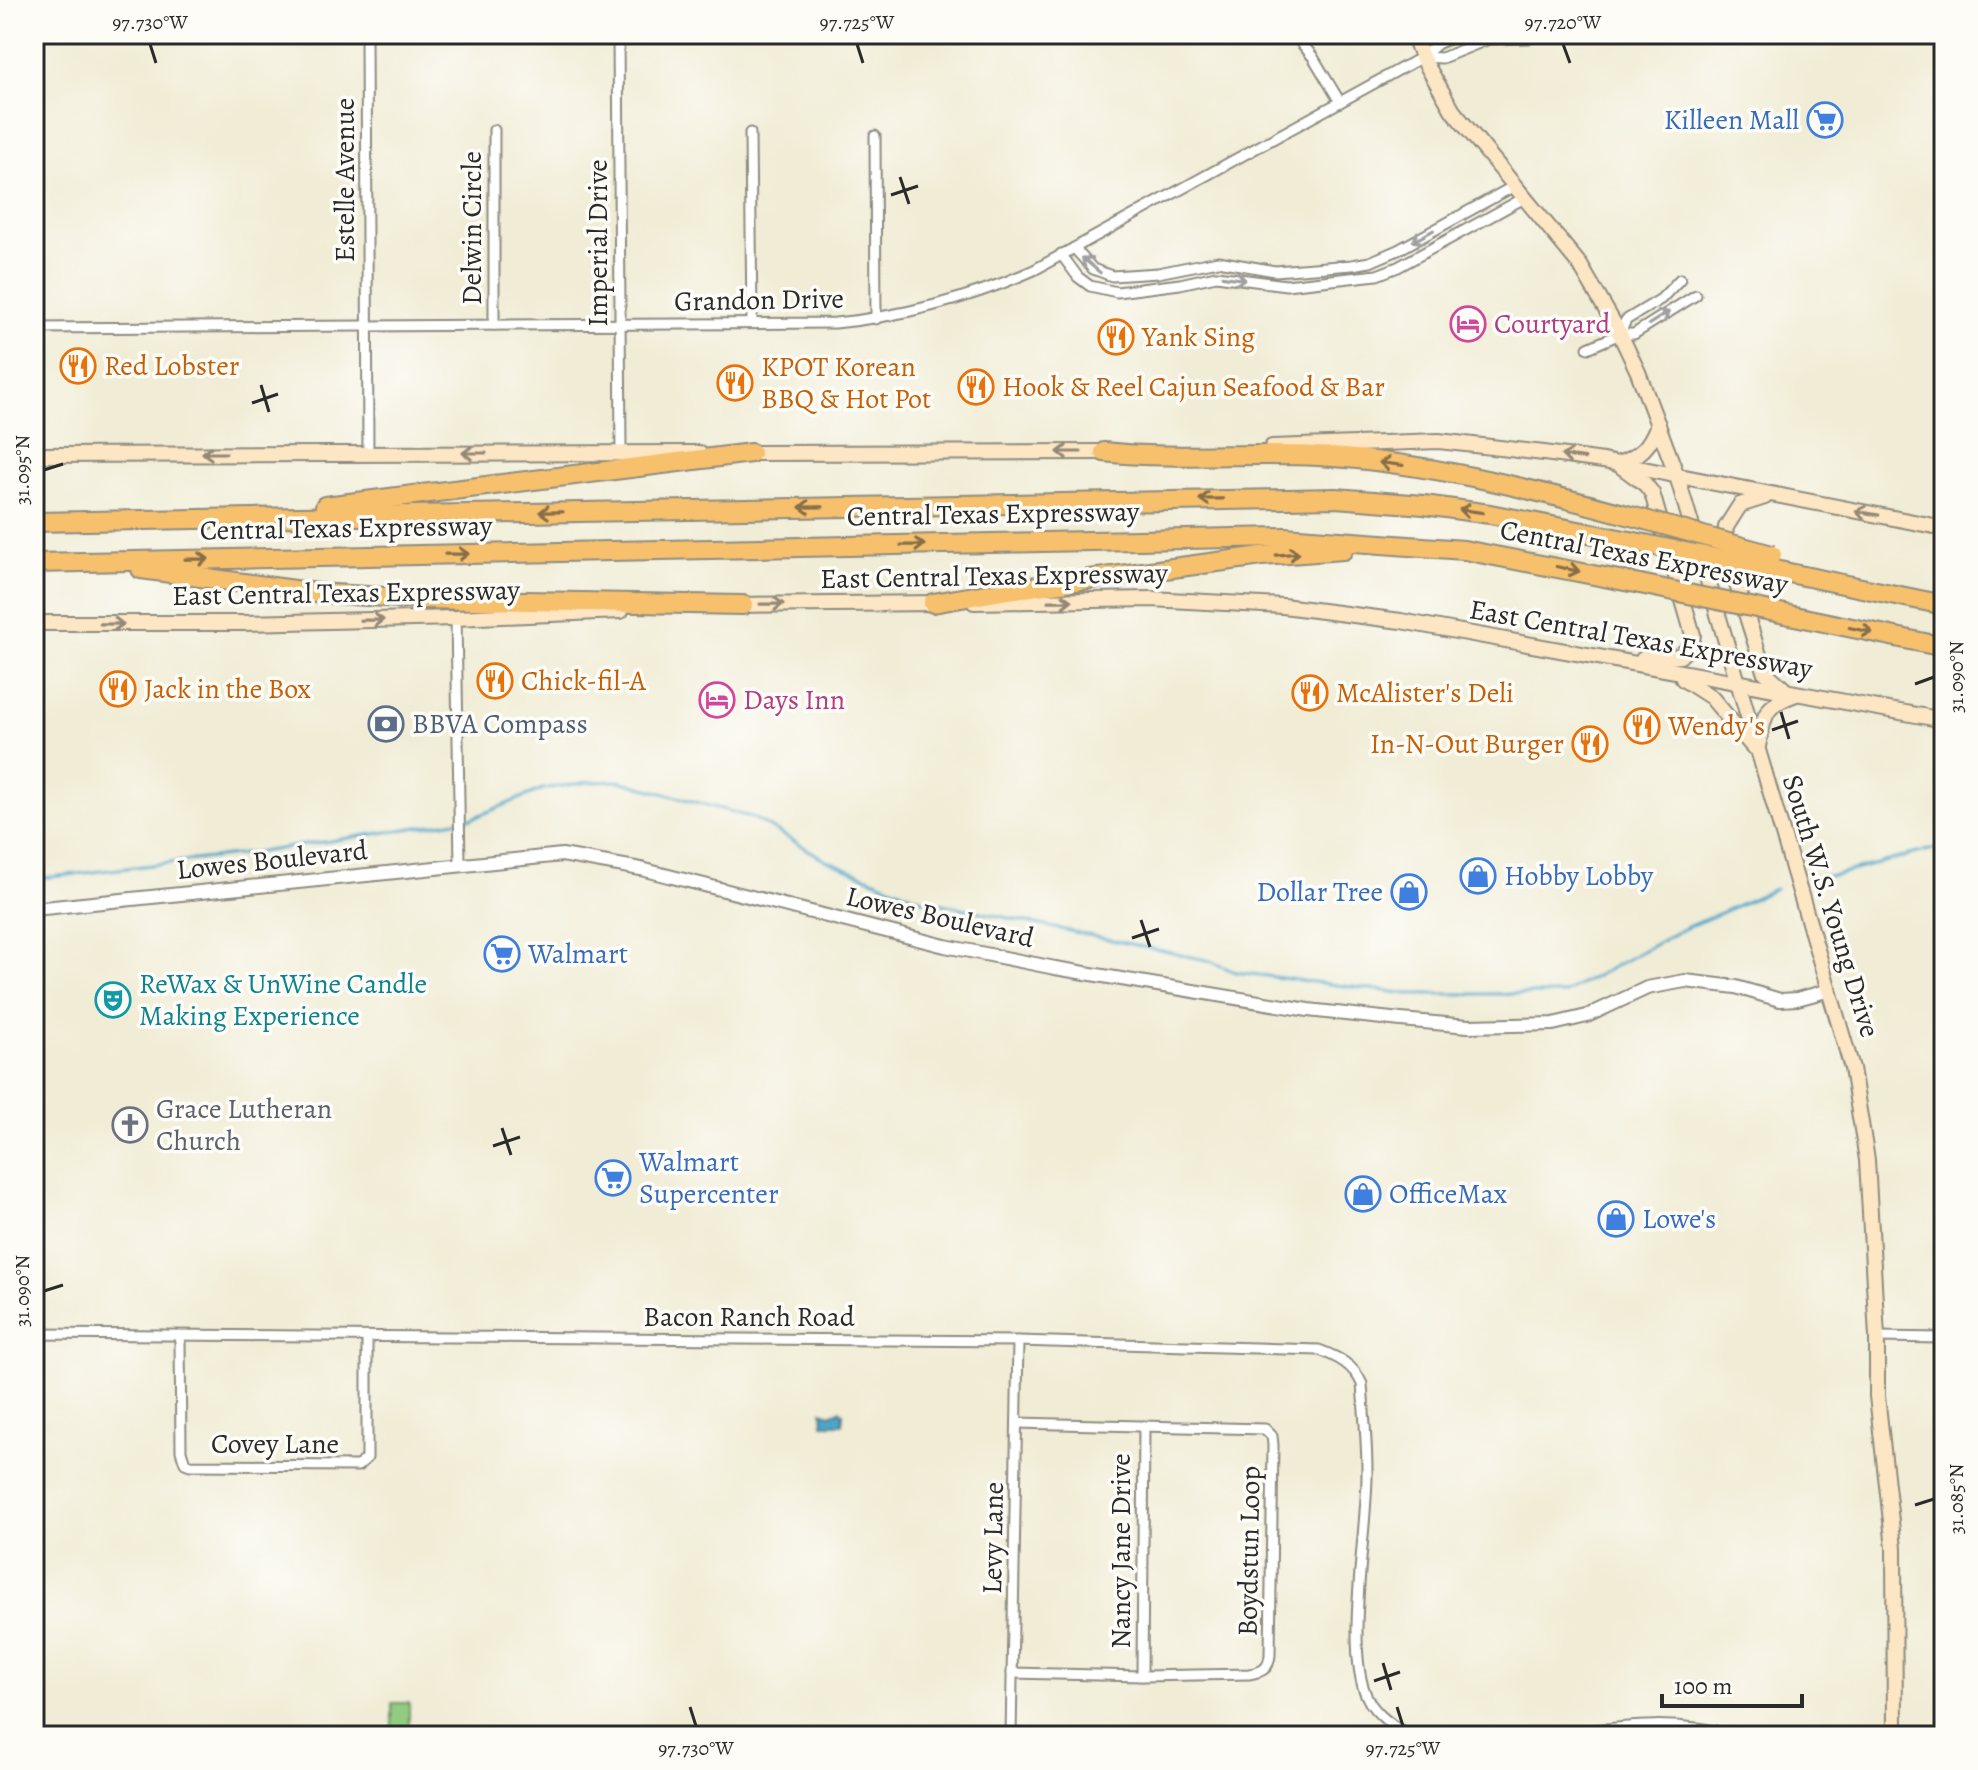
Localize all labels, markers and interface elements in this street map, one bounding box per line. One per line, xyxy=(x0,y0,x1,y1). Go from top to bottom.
text: 97.730°W xyxy=(112,9,188,36)
text: 97.725°W xyxy=(820,9,895,36)
text: 97.720°W xyxy=(1525,9,1602,36)
street label: Estelle Avenue xyxy=(326,98,364,262)
place label: Killeen Mall xyxy=(1664,101,1799,139)
supermarket icon: Killeen Mall xyxy=(1806,101,1844,139)
street label: Delwin Circle xyxy=(453,151,491,305)
street label: Imperial Drive xyxy=(579,159,617,327)
one-way arrow xyxy=(1412,228,1435,244)
one-way arrow xyxy=(1082,256,1102,274)
one-way arrow xyxy=(1221,271,1246,286)
street label: Grandon Drive xyxy=(674,280,844,320)
hotel icon: Courtyard xyxy=(1449,305,1487,343)
place label: Courtyard xyxy=(1494,305,1612,343)
one-way arrow xyxy=(1647,310,1670,326)
restaurant icon: Yank Sing xyxy=(1097,318,1135,356)
place label: Yank Sing xyxy=(1141,318,1255,356)
restaurant icon: Red Lobster xyxy=(59,347,97,385)
place label: Red Lobster xyxy=(104,347,240,385)
place label: KPOT Korean BBQ & Hot Pot xyxy=(761,348,931,418)
restaurant icon: KPOT Korean BBQ & Hot Pot xyxy=(716,364,754,402)
restaurant icon: Hook & Reel Cajun Seafood & Bar xyxy=(957,368,995,406)
place label: Hook & Reel Cajun Seafood & Bar xyxy=(1002,368,1385,406)
text: 31.095°N xyxy=(9,435,36,505)
one-way arrow xyxy=(1056,444,1083,460)
one-way arrow xyxy=(201,445,228,461)
one-way arrow xyxy=(461,445,488,461)
one-way arrow xyxy=(1561,449,1586,464)
one-way arrow xyxy=(1378,456,1405,471)
one-way arrow xyxy=(1198,491,1225,507)
street label: Central Texas Expressway xyxy=(846,492,1140,536)
one-way arrow xyxy=(798,499,825,514)
one-way arrow xyxy=(538,504,565,520)
one-way arrow xyxy=(1458,504,1484,519)
one-way arrow xyxy=(1855,505,1881,520)
street label: Central Texas Expressway xyxy=(199,506,493,550)
street label: Central Texas Expressway xyxy=(1497,510,1792,604)
one-way arrow xyxy=(899,537,926,552)
one-way arrow xyxy=(443,546,470,561)
one-way arrow xyxy=(1274,546,1300,561)
one-way arrow xyxy=(183,551,210,566)
street label: East Central Texas Expressway xyxy=(820,554,1169,598)
one-way arrow xyxy=(1555,562,1581,577)
street label: East Central Texas Expressway xyxy=(172,571,521,615)
street label: East Central Texas Expressway xyxy=(1467,590,1816,688)
one-way arrow xyxy=(1046,593,1073,609)
one-way arrow xyxy=(758,597,785,612)
one-way arrow xyxy=(358,612,385,628)
one-way arrow xyxy=(98,616,125,632)
one-way arrow xyxy=(1848,623,1873,638)
text: 31.090°N xyxy=(1943,641,1970,713)
restaurant icon: Chick-fil-A xyxy=(476,662,514,700)
place label: Chick-fil-A xyxy=(521,662,646,700)
restaurant icon: Jack in the Box xyxy=(99,670,137,708)
place label: Jack in the Box xyxy=(144,670,312,708)
restaurant icon: McAlister's Deli xyxy=(1291,674,1329,712)
place label: McAlister's Deli xyxy=(1336,674,1514,712)
hotel icon: Days Inn xyxy=(698,681,736,719)
place label: Days Inn xyxy=(743,681,845,719)
bank icon: BBVA Compass xyxy=(367,705,405,743)
place label: BBVA Compass xyxy=(412,705,588,743)
restaurant icon: Wendy's xyxy=(1623,707,1661,745)
place label: Wendy's xyxy=(1667,707,1765,745)
place label: In-N-Out Burger xyxy=(1370,725,1564,763)
restaurant icon: In-N-Out Burger xyxy=(1571,725,1609,763)
street label: South W.S. Young Drive xyxy=(1773,770,1889,1042)
street label: Lowes Boulevard xyxy=(175,831,370,889)
shop icon: Hobby Lobby xyxy=(1459,857,1497,895)
place label: Hobby Lobby xyxy=(1504,857,1654,895)
place label: Dollar Tree xyxy=(1256,873,1383,911)
shop icon: Dollar Tree xyxy=(1390,873,1428,911)
street label: Lowes Boulevard xyxy=(842,877,1039,957)
supermarket icon: Walmart xyxy=(483,935,521,973)
place label: Walmart xyxy=(527,935,628,973)
place label: ReWax & UnWine Candle Making Experience xyxy=(139,965,427,1035)
theatre icon: ReWax & UnWine Candle Making Experience xyxy=(94,981,132,1019)
place label: Grace Lutheran Church xyxy=(156,1090,332,1160)
church icon: Grace Lutheran Church xyxy=(111,1106,149,1144)
place label: Walmart Supercenter xyxy=(638,1143,779,1213)
supermarket icon: Walmart Supercenter xyxy=(594,1159,632,1197)
shop icon: OfficeMax xyxy=(1344,1175,1382,1213)
place label: OfficeMax xyxy=(1389,1175,1508,1213)
shop icon: Lowe's xyxy=(1597,1200,1635,1238)
place label: Lowe's xyxy=(1642,1200,1716,1238)
text: 31.090°N xyxy=(9,1255,36,1327)
street label: Bacon Ranch Road xyxy=(643,1298,856,1336)
street label: Covey Lane xyxy=(211,1425,339,1463)
street label: Nancy Jane Drive xyxy=(1102,1453,1140,1649)
text: 31.085°N xyxy=(1943,1464,1970,1534)
street label: Boydstun Loop xyxy=(1229,1465,1269,1637)
street label: Levy Lane xyxy=(973,1481,1013,1595)
scale bar xyxy=(1662,1658,1802,1708)
text: 100 m xyxy=(1674,1670,1733,1702)
text: 97.730°W xyxy=(658,1735,734,1762)
text: 97.725°W xyxy=(1366,1735,1441,1762)

